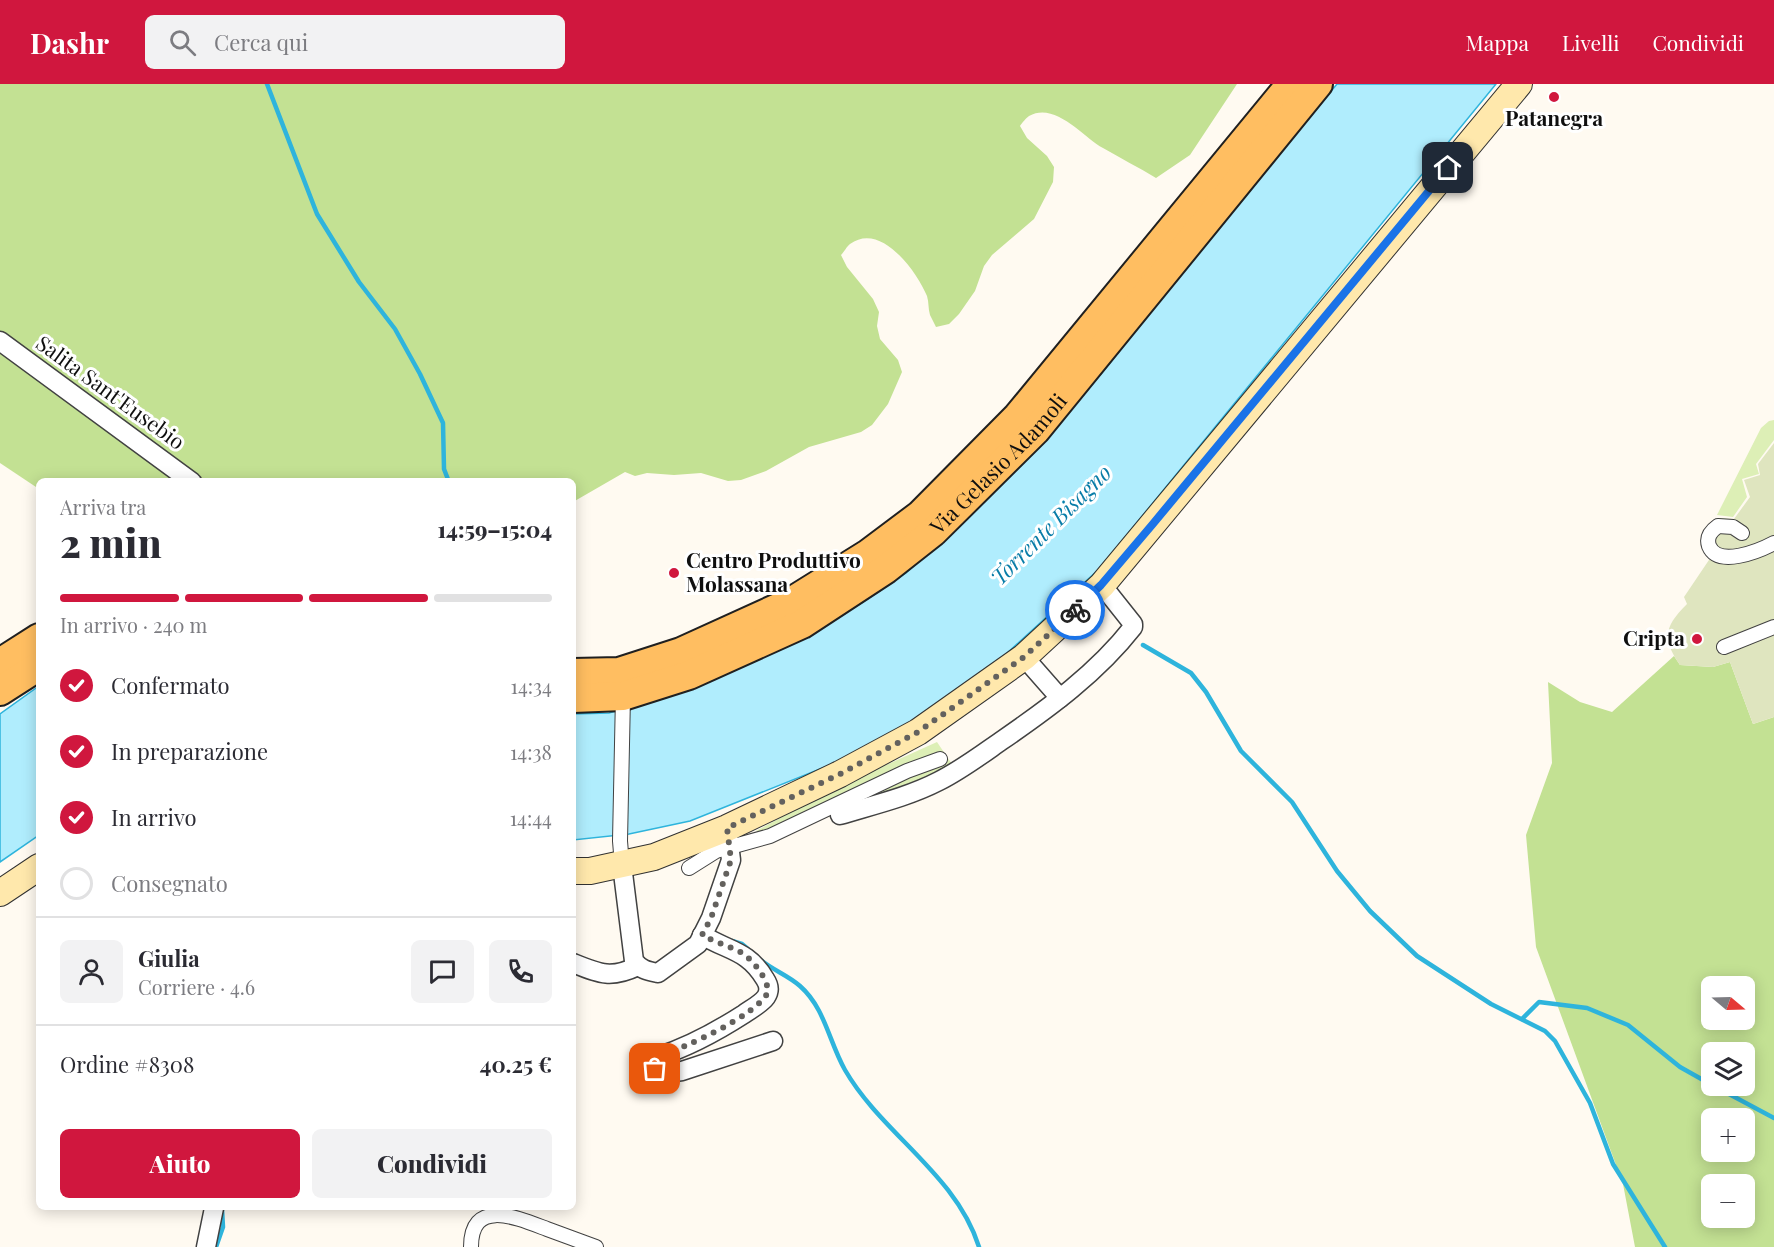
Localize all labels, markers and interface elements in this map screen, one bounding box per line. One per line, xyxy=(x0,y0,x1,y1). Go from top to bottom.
search box xyxy=(145,15,565,69)
text: Dashr xyxy=(30,24,109,61)
icon: search xyxy=(166,26,199,59)
text: Cerca qui xyxy=(214,27,308,57)
text: Mappa xyxy=(1465,28,1529,56)
text: Livelli xyxy=(1562,28,1619,56)
text: Condividi xyxy=(1652,28,1744,56)
marker: Patanegra xyxy=(1547,90,1561,104)
place label: Patanegra xyxy=(1505,103,1603,131)
pin xyxy=(1422,142,1473,193)
icon: home xyxy=(1431,151,1464,184)
street label: Salita Sant'Eusebio xyxy=(31,328,191,455)
street label: Via Gelasio Adamoli xyxy=(922,387,1072,540)
water label: Torrente Bisagno xyxy=(983,457,1117,591)
text: Arriva tra xyxy=(60,493,146,520)
text: 14:59–15:04 xyxy=(438,514,552,544)
text: 2 min xyxy=(60,516,162,568)
place label: Centro Produttivo Molassana xyxy=(686,545,861,597)
marker: Centro Produttivo Molassana xyxy=(667,566,681,580)
courier xyxy=(1045,580,1105,640)
icon: bike xyxy=(1059,594,1092,627)
text: In arrivo · 240 m xyxy=(60,611,207,638)
place label: Cripta xyxy=(1623,623,1685,651)
marker: Cripta xyxy=(1690,632,1704,646)
icon: check xyxy=(60,669,93,702)
text: Confermato xyxy=(111,670,230,700)
text: 14:34 xyxy=(511,672,552,699)
icon: check xyxy=(60,735,93,768)
text: In preparazione xyxy=(111,736,268,766)
text: 14:38 xyxy=(510,738,552,765)
icon: check xyxy=(60,801,93,834)
text: In arrivo xyxy=(111,802,197,832)
text: 14:44 xyxy=(510,804,552,831)
text: Consegnato xyxy=(111,868,228,898)
button: person xyxy=(60,940,123,1003)
button: chat xyxy=(411,940,474,1003)
button: phone xyxy=(489,940,552,1003)
text: Giulia xyxy=(138,943,200,973)
text: Corriere · 4.6 xyxy=(138,973,255,1000)
north arrow xyxy=(1701,976,1755,1030)
map controls xyxy=(1701,976,1755,1228)
button: layers xyxy=(1701,1042,1755,1096)
pin xyxy=(629,1043,680,1094)
text: Ordine #8308 xyxy=(60,1049,194,1079)
text: 40.25 € xyxy=(480,1049,552,1079)
icon: bag xyxy=(638,1052,671,1085)
button: + xyxy=(1701,1108,1755,1162)
button: Aiuto xyxy=(60,1129,300,1198)
button: Condividi xyxy=(312,1129,552,1198)
button: − xyxy=(1701,1174,1755,1228)

